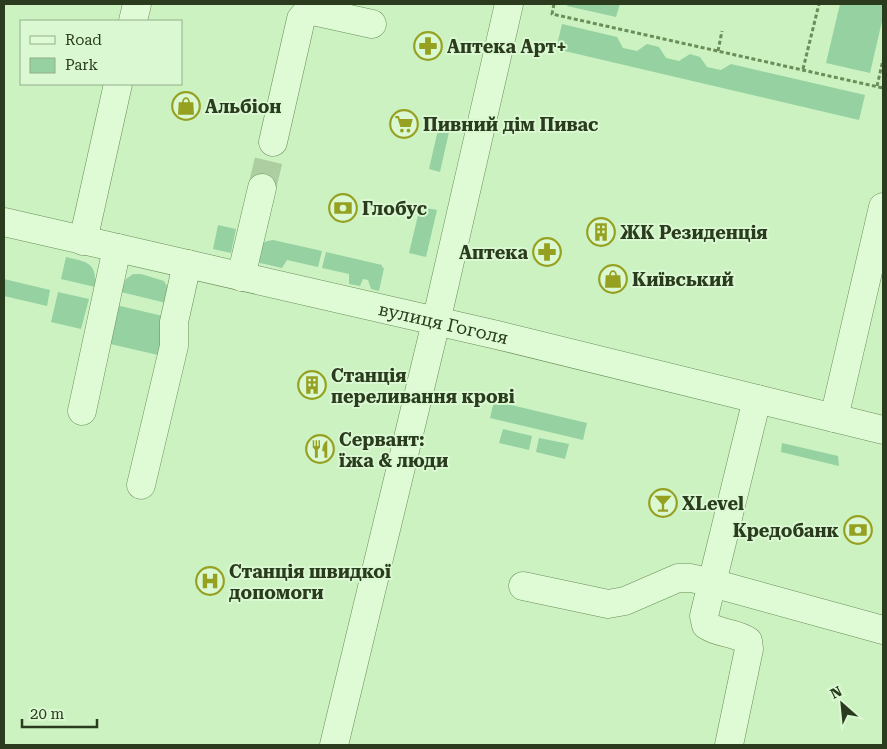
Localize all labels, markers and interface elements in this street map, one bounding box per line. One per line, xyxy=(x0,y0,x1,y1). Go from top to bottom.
legend xyxy=(20,20,182,85)
text: Road xyxy=(65,31,102,49)
pharmacy icon: Аптека Арт+ xyxy=(413,31,443,61)
place label: Аптека Арт+ xyxy=(447,36,566,57)
text: Park xyxy=(65,56,99,74)
shop icon: Альбіон xyxy=(171,91,201,121)
place label: Альбіон xyxy=(205,96,281,117)
supermarket icon: Пивний дім Пивас xyxy=(389,109,419,139)
place label: Пивний дім Пивас xyxy=(423,114,598,135)
bank icon: Глобус xyxy=(328,193,358,223)
place label: Глобус xyxy=(362,198,427,219)
building icon: ЖК Резиденція xyxy=(586,217,616,247)
place label: ЖК Резиденція xyxy=(620,222,768,243)
pharmacy icon: Аптека xyxy=(532,237,562,267)
place label: Аптека xyxy=(459,242,528,263)
shop icon: Київський xyxy=(598,264,628,294)
place label: Київський xyxy=(632,269,734,290)
street label: вулиця Гоголя xyxy=(377,298,511,348)
place label: Станція переливання крові xyxy=(331,365,515,407)
building icon: Станція переливання крові xyxy=(297,370,327,400)
place label: Сервант: їжа & люди xyxy=(339,429,448,471)
restaurant icon: Сервант: їжа & люди xyxy=(305,434,335,464)
bar icon: XLevel xyxy=(648,488,678,518)
place label: XLevel xyxy=(682,493,744,514)
bank icon: Кредобанк xyxy=(843,515,873,545)
place label: Кредобанк xyxy=(733,520,840,541)
place label: Станція швидкої допомоги xyxy=(229,561,391,603)
hospital icon: Станція швидкої допомоги xyxy=(195,566,225,596)
north arrow xyxy=(817,679,867,729)
text: N xyxy=(828,683,845,702)
scale bar xyxy=(22,696,98,728)
text: 20 m xyxy=(30,705,65,723)

